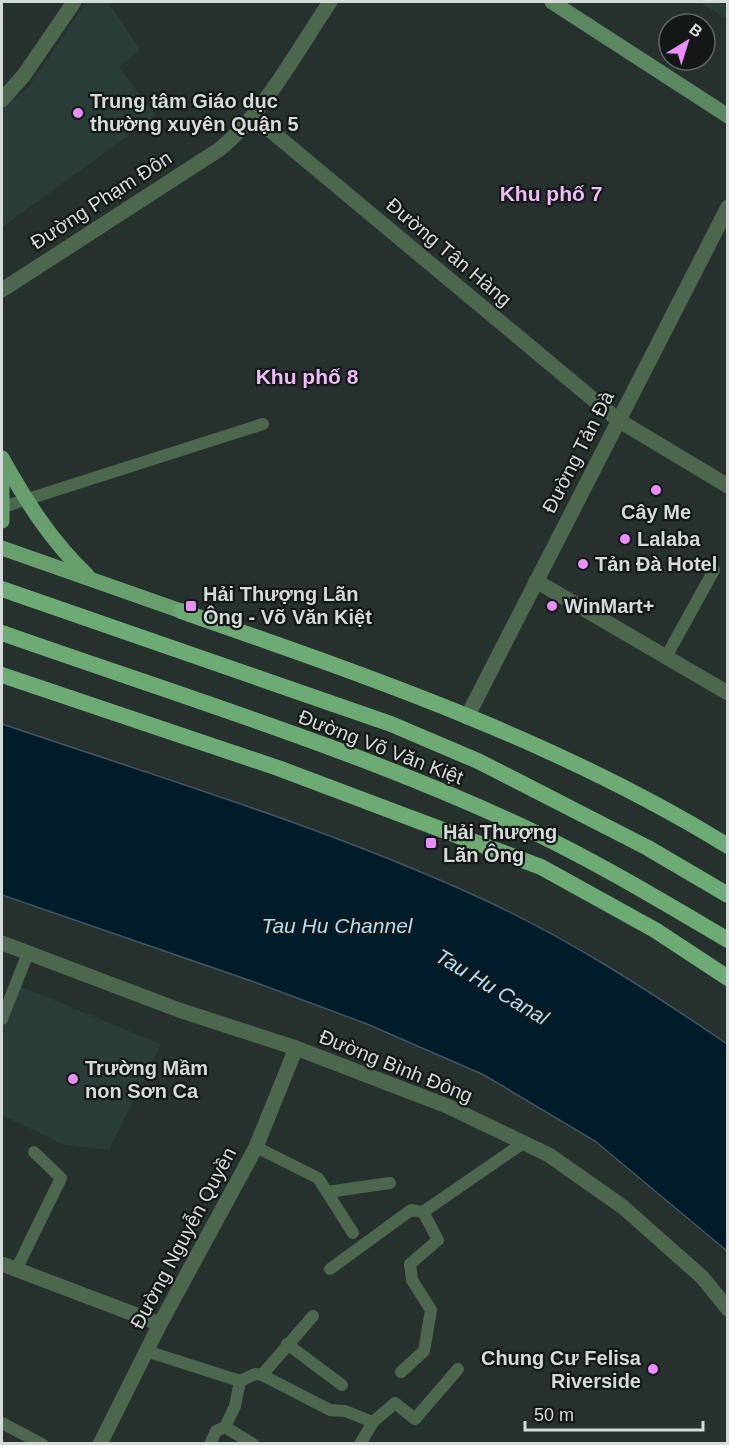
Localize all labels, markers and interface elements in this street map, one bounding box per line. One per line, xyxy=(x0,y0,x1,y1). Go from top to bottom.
north arrow xyxy=(657,12,717,72)
text: B xyxy=(686,20,706,41)
place label: Trung tâm Giáo dục thường xuyên Quận 5 xyxy=(90,90,299,135)
marker: Trung tâm Giáo dục thường xuyên Quận 5 xyxy=(71,106,85,120)
street label: Đường Phạm Đôn xyxy=(27,146,175,254)
district label: Khu phố 7 xyxy=(500,182,602,205)
street label: Đường Tân Hàng xyxy=(382,193,516,311)
district label: Khu phố 8 xyxy=(256,365,359,388)
street label: Đường Tản Đà xyxy=(538,387,619,517)
marker: Cây Me xyxy=(649,483,663,497)
place label: Cây Me xyxy=(621,501,691,523)
place label: Lalaba xyxy=(637,528,701,550)
marker: Lalaba xyxy=(618,532,632,546)
place label: Tản Đà Hotel xyxy=(595,553,717,575)
marker: Tản Đà Hotel xyxy=(576,557,590,571)
place label: Hải Thượng Lãn Ông - Võ Văn Kiệt xyxy=(203,583,372,628)
place label: WinMart+ xyxy=(564,595,654,617)
marker: Hải Thượng Lãn Ông - Võ Văn Kiệt xyxy=(184,599,198,613)
marker: WinMart+ xyxy=(545,599,559,613)
street label: Đường Võ Văn Kiệt xyxy=(296,705,467,789)
place label: Hải Thượng Lãn Ông xyxy=(443,821,557,866)
marker: Hải Thượng Lãn Ông xyxy=(424,836,438,850)
water label: Tau Hu Channel xyxy=(262,914,414,937)
water label: Tau Hu Canal xyxy=(432,944,554,1030)
street label: Đường Bình Đông xyxy=(316,1025,476,1107)
place label: Trường Mầm non Sơn Ca xyxy=(85,1057,208,1102)
marker: Trường Mầm non Sơn Ca xyxy=(66,1072,80,1086)
street label: Đường Nguyễn Quyền xyxy=(126,1144,240,1332)
place label: Chung Cư Felisa Riverside xyxy=(481,1347,642,1392)
marker: Chung Cư Felisa Riverside xyxy=(646,1362,660,1376)
scale bar xyxy=(525,1394,704,1432)
text: 50 m xyxy=(534,1405,574,1425)

